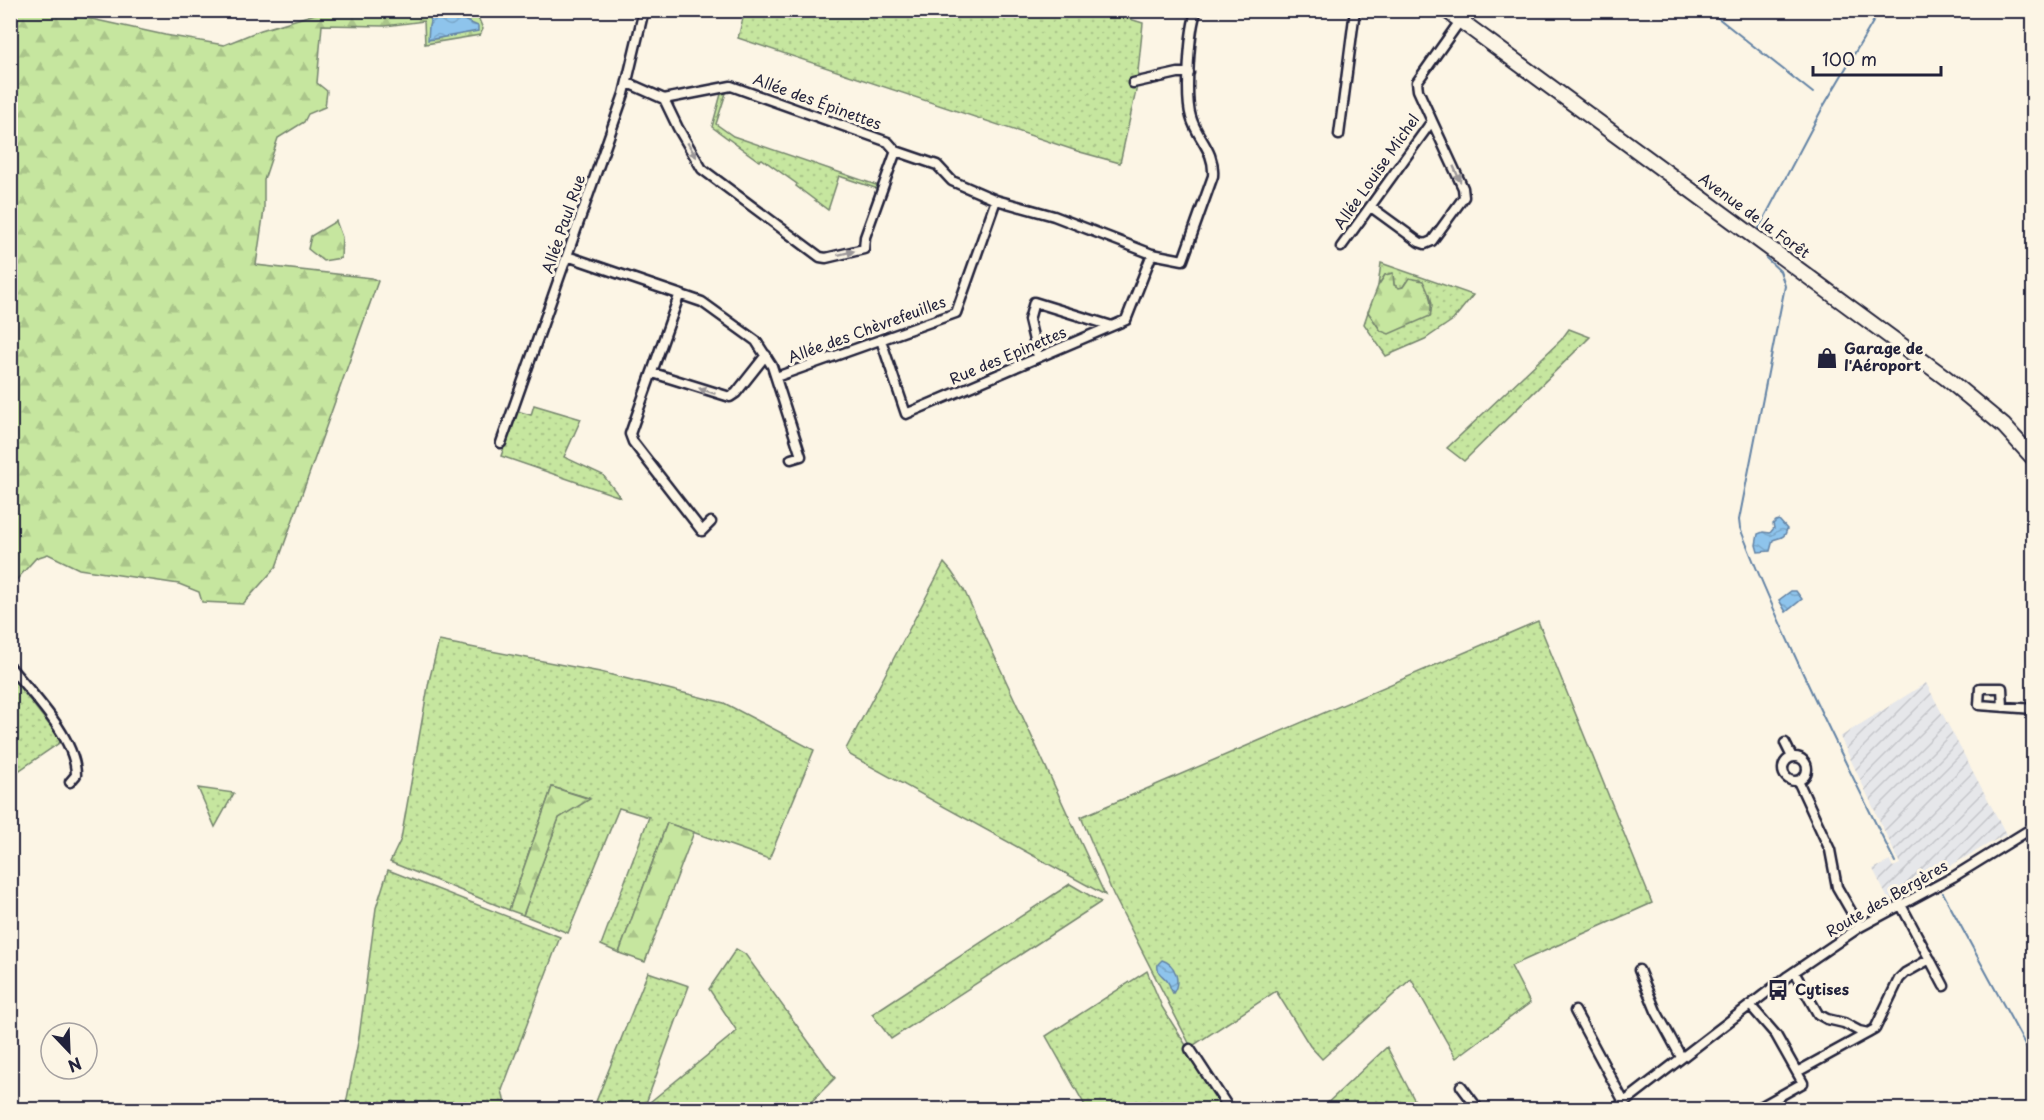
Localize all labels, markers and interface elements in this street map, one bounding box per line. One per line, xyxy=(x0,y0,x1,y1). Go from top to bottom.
scale bar xyxy=(1813,39,1940,77)
text: 100 m xyxy=(1822,45,1877,72)
street label: Allée des Épinettes xyxy=(750,67,885,134)
street label: Allée Louise Michel xyxy=(1327,109,1424,233)
one-way arrow xyxy=(686,142,697,158)
one-way arrow xyxy=(1452,165,1462,183)
street label: Avenue de la Forêt xyxy=(1694,166,1815,263)
street label: Allée Paul Rue xyxy=(535,171,590,276)
one-way arrow xyxy=(837,248,855,258)
street label: Allée des Chèvrefeuilles xyxy=(784,289,949,368)
street label: Rue des Epinettes xyxy=(946,320,1069,390)
place label: Garage de l'Aéroport xyxy=(1844,336,1923,376)
shop icon: Garage de l'Aéroport xyxy=(1815,346,1839,370)
one-way arrow xyxy=(698,386,716,395)
street label: Route des Bergères xyxy=(1821,853,1952,942)
place label: Cytises xyxy=(1795,977,1849,1000)
bus stop icon: Cytises xyxy=(1766,978,1790,1002)
north arrow xyxy=(39,1021,99,1081)
text: N xyxy=(65,1052,86,1079)

